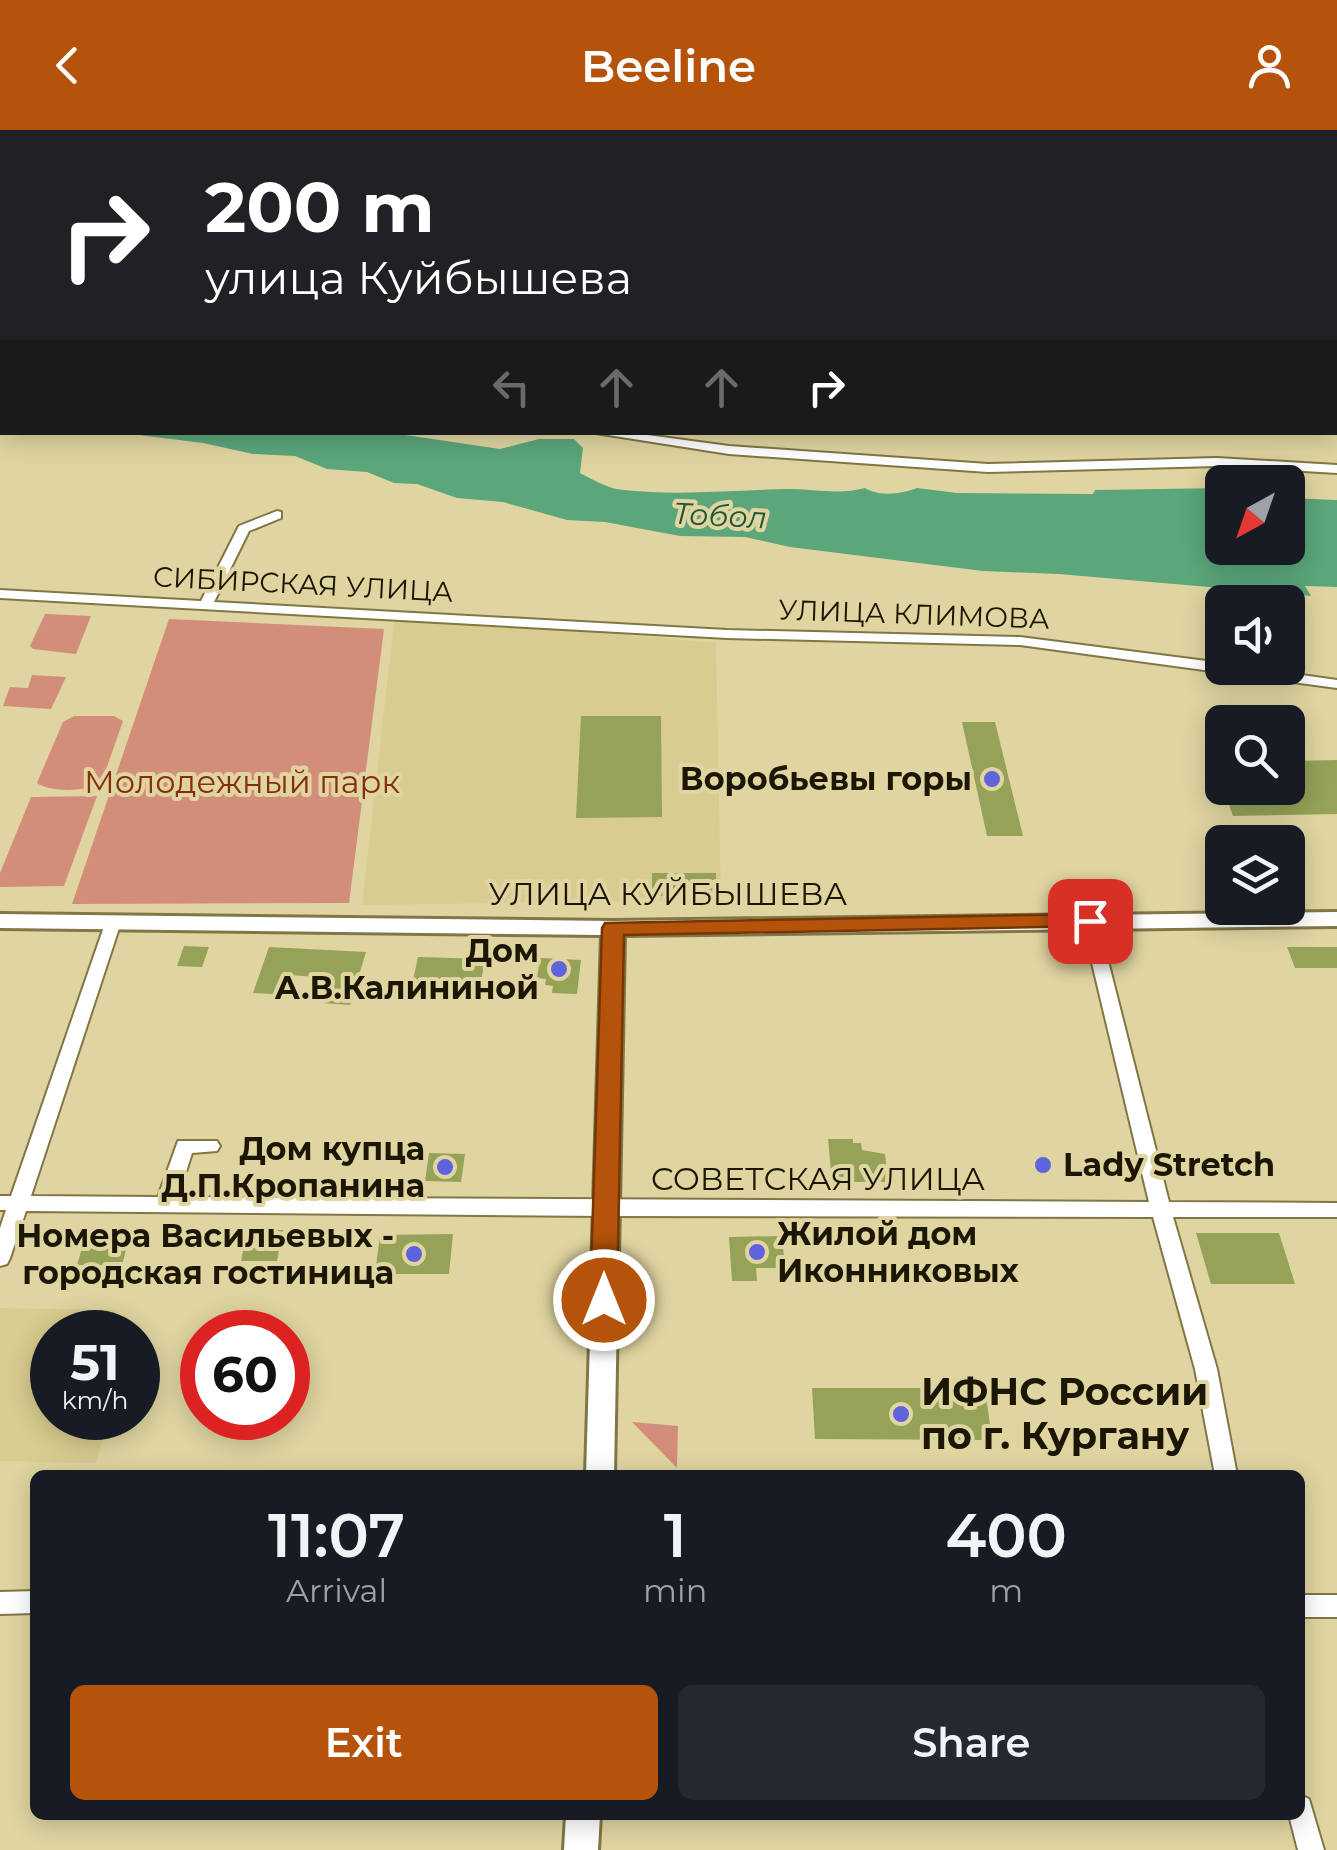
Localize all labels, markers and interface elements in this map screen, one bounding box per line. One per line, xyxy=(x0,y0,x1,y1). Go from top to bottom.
icon: back xyxy=(40,38,95,93)
text: Beeline xyxy=(581,38,756,93)
icon: person xyxy=(1242,38,1297,93)
text: 200 m xyxy=(205,164,435,250)
icon: right xyxy=(40,170,170,300)
text: улица Куйбышева xyxy=(205,250,632,305)
icon: left xyxy=(484,360,539,415)
icon: ahead xyxy=(589,360,644,415)
icon: ahead xyxy=(694,360,749,415)
icon: right xyxy=(799,360,854,415)
north arrow xyxy=(1205,465,1305,565)
map controls xyxy=(1205,465,1305,925)
water label: Тобол xyxy=(672,495,768,536)
street label: СИБИРСКАЯ УЛИЦА xyxy=(152,559,454,609)
button: sound xyxy=(1205,585,1305,685)
street label: УЛИЦА КЛИМОВА xyxy=(778,592,1051,636)
button: search xyxy=(1205,705,1305,805)
place label: Воробьевы горы xyxy=(680,759,972,798)
park label: Молодежный парк xyxy=(84,762,400,801)
marker: Воробьевы горы xyxy=(981,768,1003,790)
button: layers xyxy=(1205,825,1305,925)
street label: УЛИЦА КУЙБЫШЕВА xyxy=(489,874,848,913)
pin xyxy=(1048,879,1133,964)
icon: arrive xyxy=(1063,894,1118,949)
place label: Дом А.В.Калининой xyxy=(275,931,539,1007)
marker: Дом А.В.Калининой xyxy=(548,958,570,980)
place label: Дом купца Д.П.Кропанина xyxy=(161,1129,425,1205)
place label: Lady Stretch xyxy=(1063,1145,1275,1184)
marker: Lady Stretch xyxy=(1032,1154,1054,1176)
marker: Дом купца Д.П.Кропанина xyxy=(434,1156,456,1178)
street label: СОВЕТСКАЯ УЛИЦА xyxy=(651,1159,985,1198)
place label: Жилой дом Иконниковых xyxy=(777,1214,1019,1290)
place label: Номера Васильевых - городская гостиница xyxy=(16,1216,394,1292)
marker: Жилой дом Иконниковых xyxy=(746,1241,768,1263)
marker: Номера Васильевых - городская гостиница xyxy=(403,1243,425,1265)
position arrow xyxy=(552,1248,656,1352)
speed limit sign: 60 xyxy=(180,1310,310,1440)
text: 51 xyxy=(70,1332,120,1393)
place label: ИФНС России по г. Кургану xyxy=(921,1368,1208,1459)
text: km/h xyxy=(62,1385,128,1415)
marker: ИФНС России по г. Кургану xyxy=(890,1403,912,1425)
text: 11:07 xyxy=(268,1499,405,1572)
text: 1 xyxy=(664,1499,687,1572)
text: 400 xyxy=(945,1499,1067,1572)
text: Arrival xyxy=(286,1571,387,1610)
text: min xyxy=(643,1571,707,1610)
text: m xyxy=(989,1571,1023,1610)
button: Exit xyxy=(70,1685,658,1800)
button: Share xyxy=(678,1685,1265,1800)

